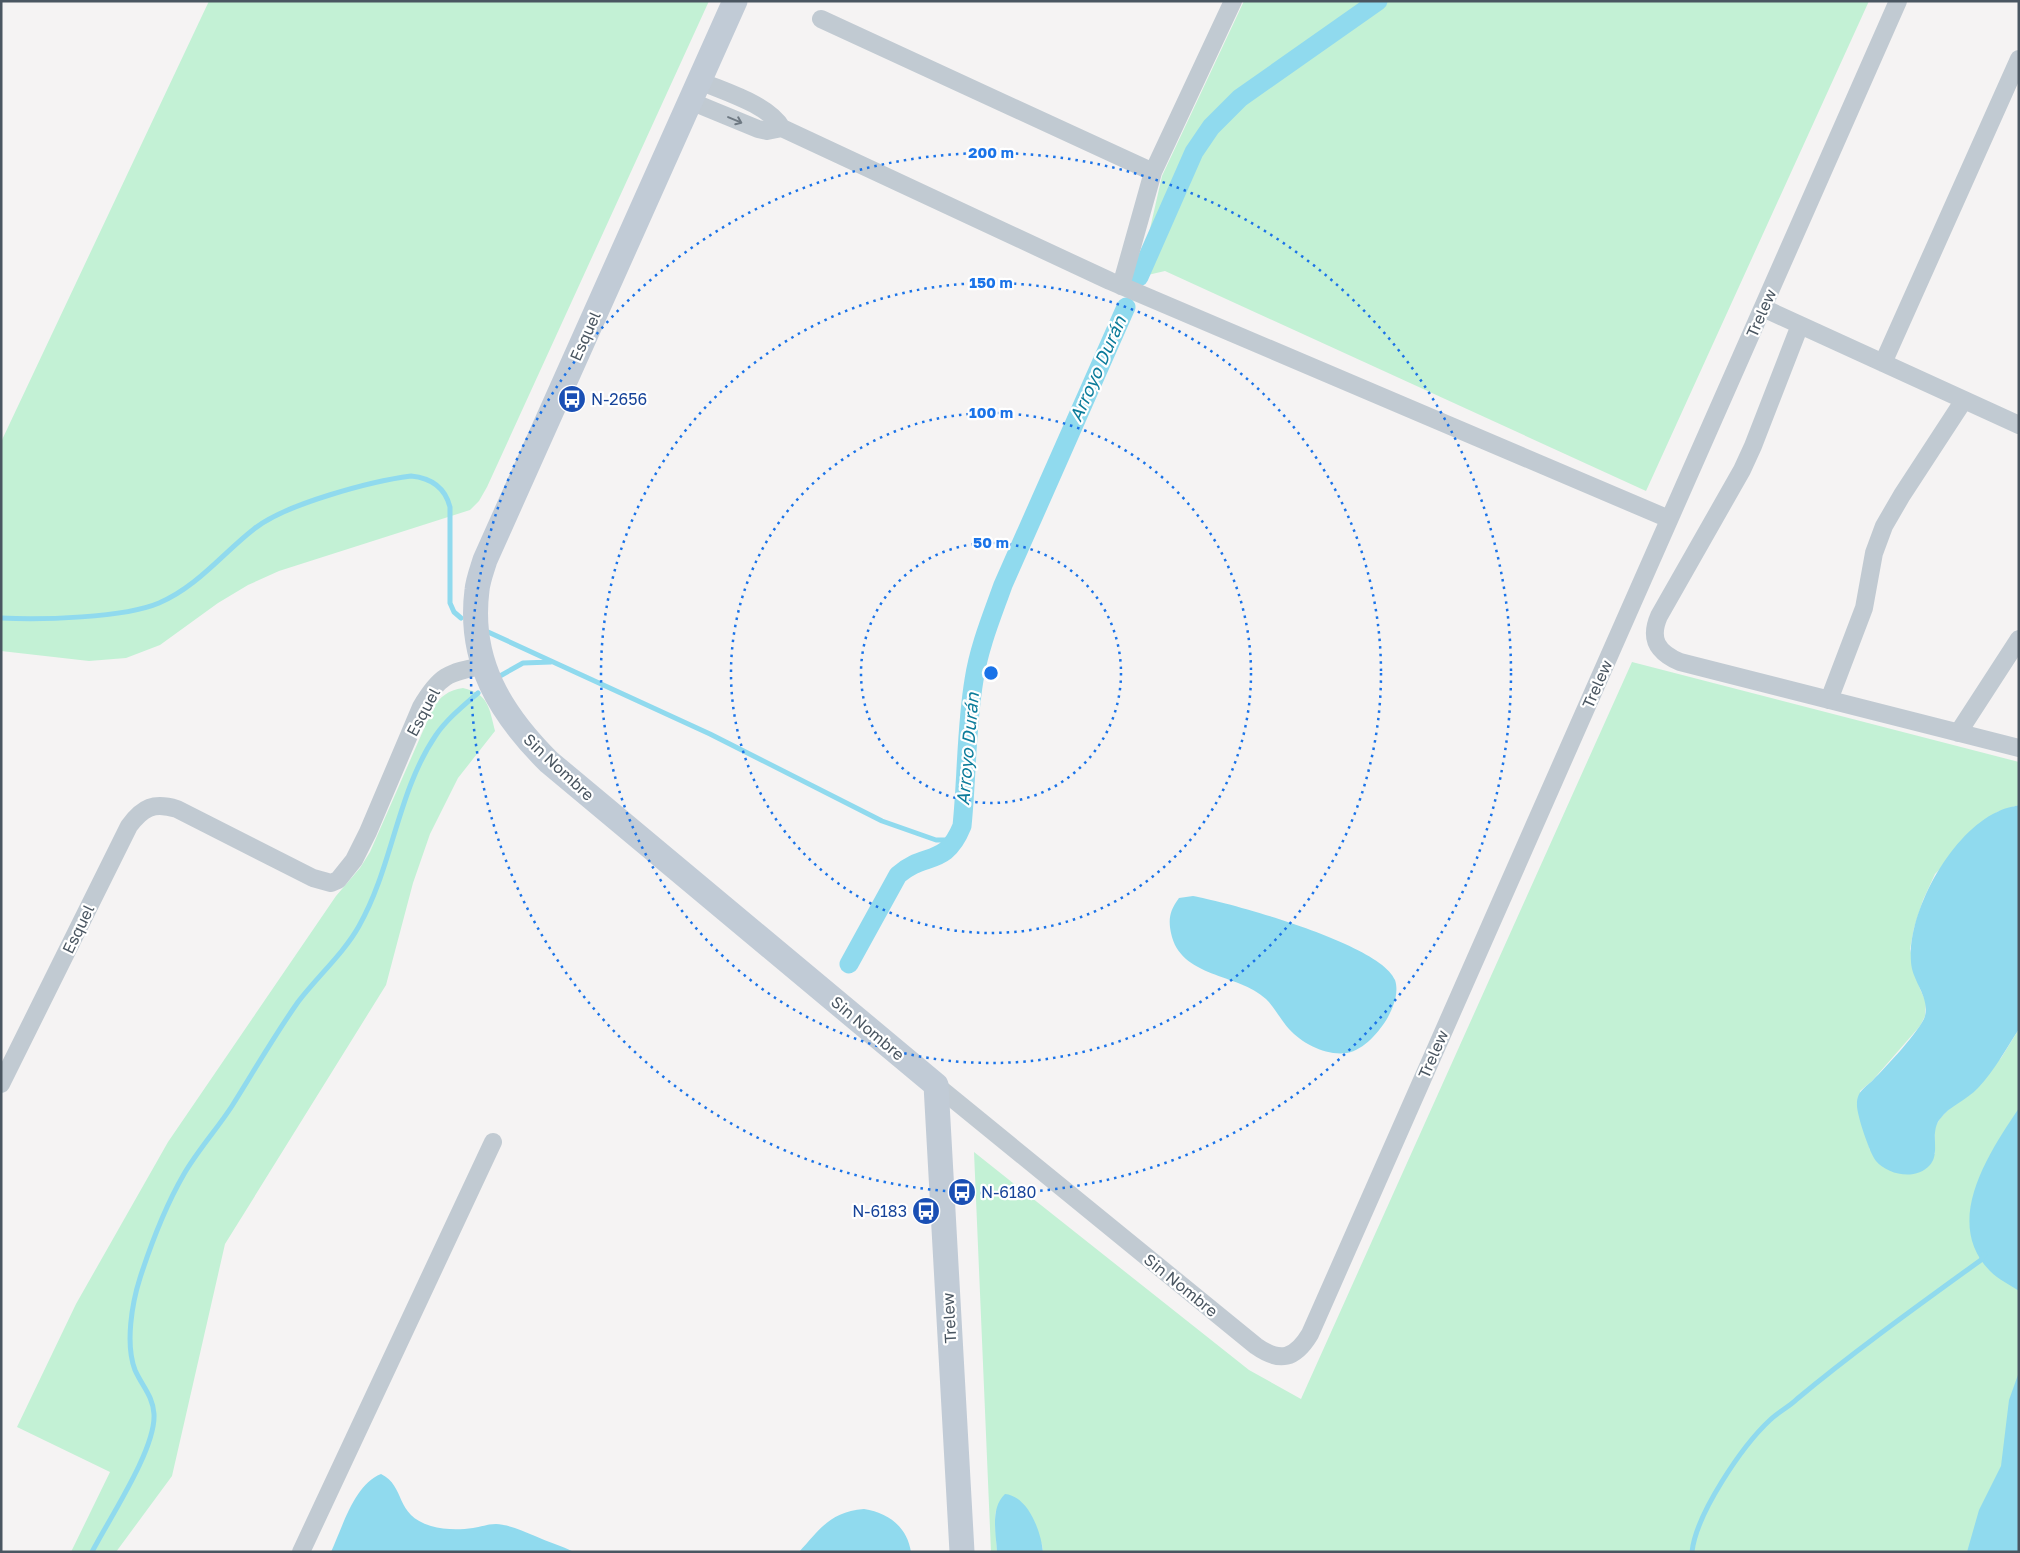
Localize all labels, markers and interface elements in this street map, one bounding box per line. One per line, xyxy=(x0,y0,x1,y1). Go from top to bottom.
one-way arrow xyxy=(727,116,742,126)
text: 200 m xyxy=(968,143,1014,161)
text: 150 m xyxy=(969,273,1013,291)
street label: Trelew xyxy=(1742,286,1780,340)
street label: Esquel xyxy=(565,308,605,364)
water label: Arroyo Durán xyxy=(1064,312,1130,425)
bus stop icon: N-2656 xyxy=(557,384,587,414)
place label: N-2656 xyxy=(591,389,647,409)
text: 100 m xyxy=(969,403,1013,421)
text: 50 m xyxy=(973,533,1009,551)
street label: Trelew xyxy=(1578,657,1616,711)
centre of rings xyxy=(982,664,1000,682)
street label: Esquel xyxy=(402,684,444,740)
water label: Arroyo Durán xyxy=(951,691,983,806)
street label: Sin Nombre xyxy=(519,729,599,805)
street label: Esquel xyxy=(58,901,98,957)
street label: Sin Nombre xyxy=(827,992,909,1064)
street label: Trelew xyxy=(1414,1027,1452,1081)
bus stop icon: N-6180 xyxy=(947,1177,977,1207)
place label: N-6180 xyxy=(981,1182,1036,1202)
bus stop icon: N-6183 xyxy=(911,1196,941,1226)
place label: N-6183 xyxy=(852,1201,907,1221)
street label: Sin Nombre xyxy=(1140,1249,1222,1321)
street label: Trelew xyxy=(938,1292,960,1344)

